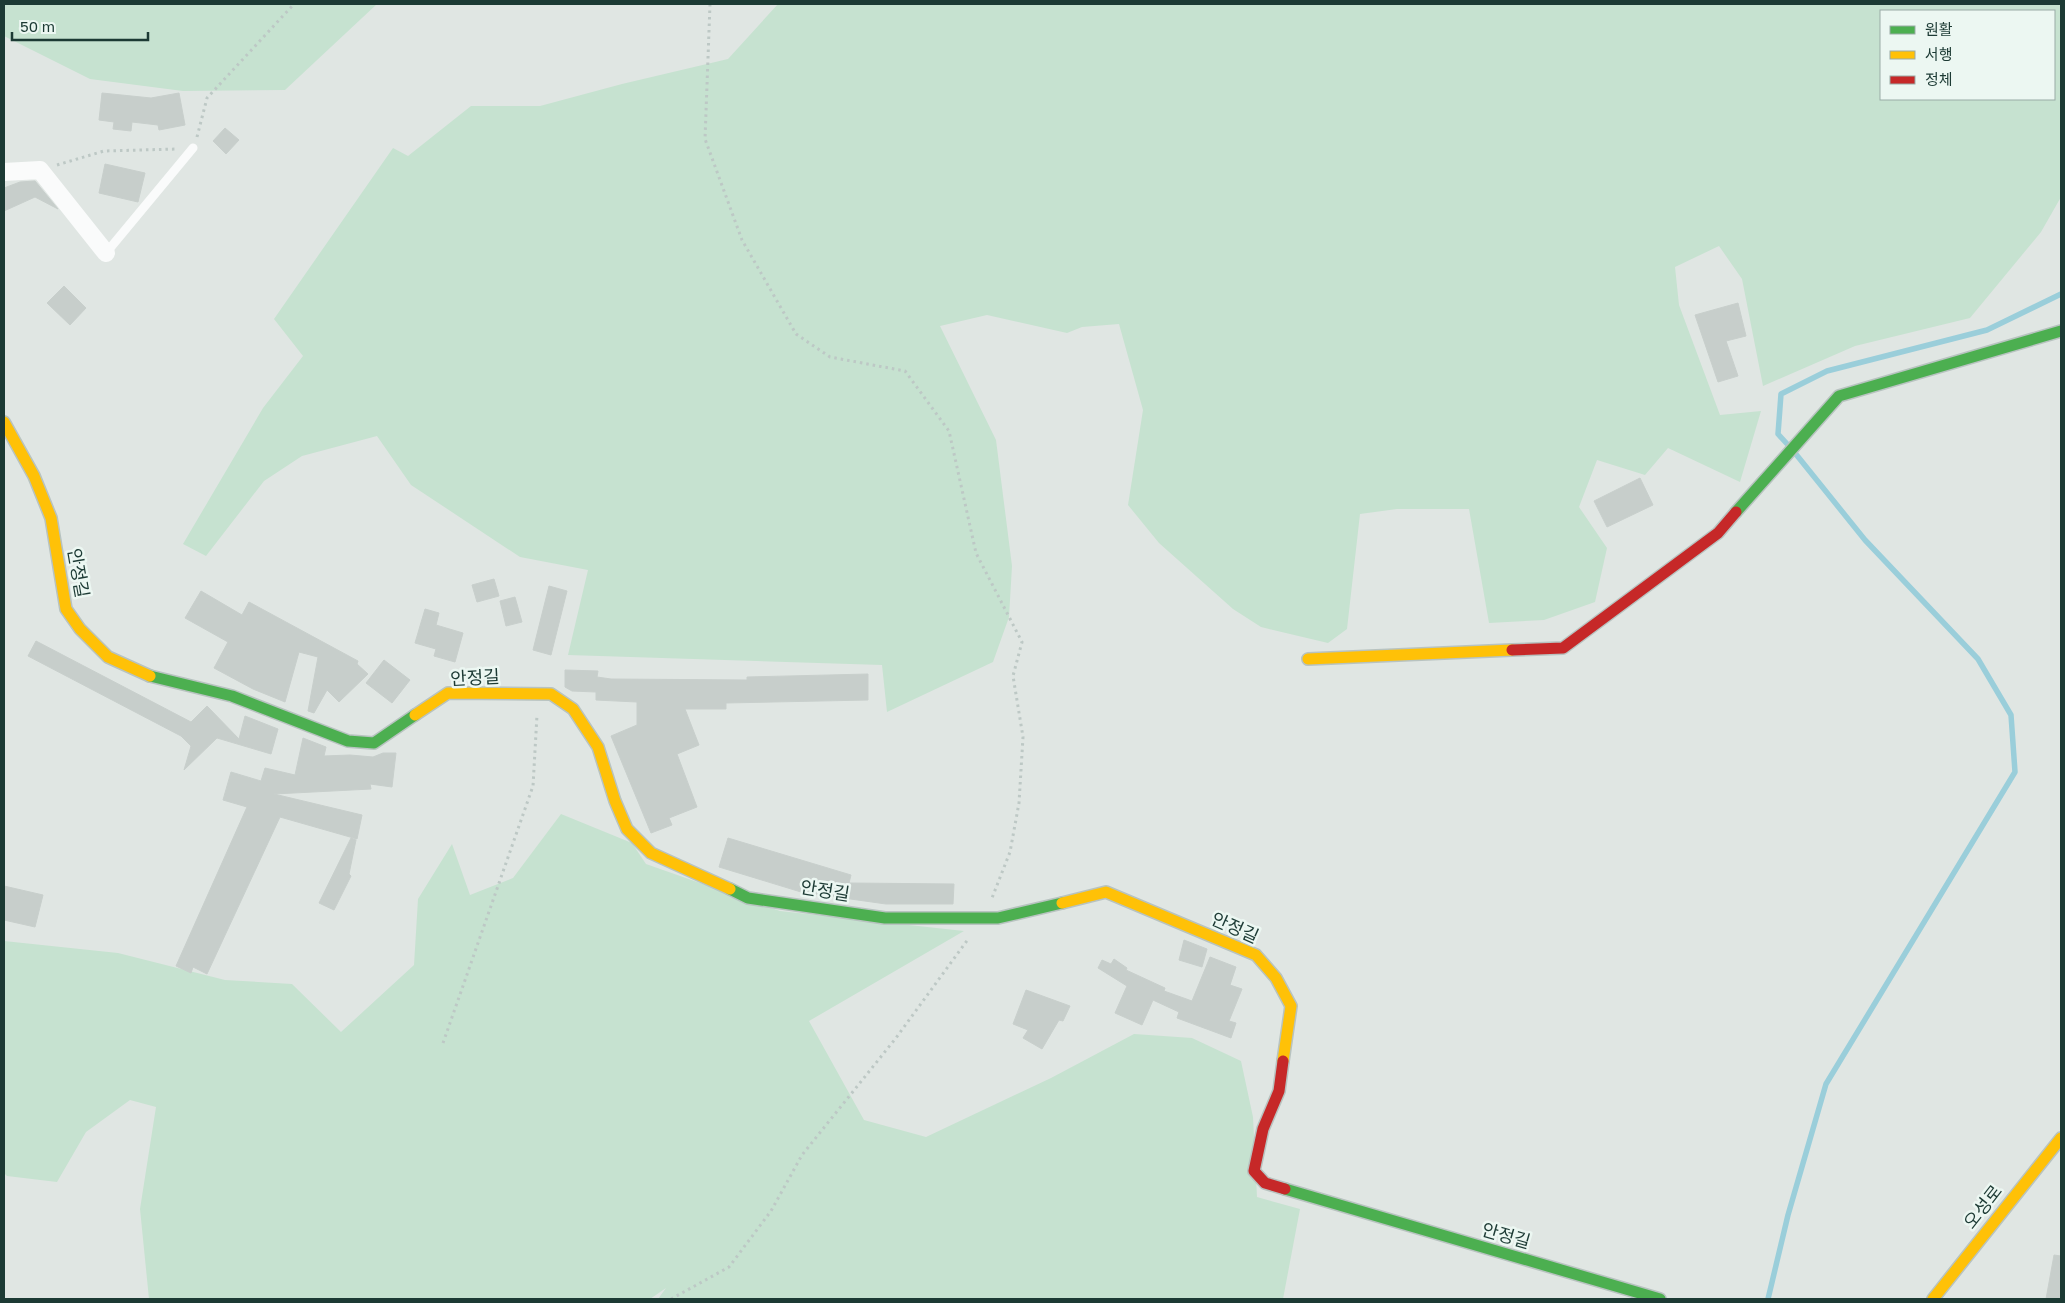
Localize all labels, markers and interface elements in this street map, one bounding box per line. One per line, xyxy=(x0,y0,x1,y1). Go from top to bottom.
scale bar xyxy=(12,10,149,42)
legend xyxy=(1880,10,2055,100)
text: 50 m xyxy=(20,17,55,35)
text: 원활 xyxy=(1925,20,1953,38)
text: 서행 xyxy=(1925,45,1953,63)
text: 정체 xyxy=(1925,70,1953,88)
street label: 안정길 xyxy=(64,546,94,599)
street label: 안정길 xyxy=(450,665,500,689)
street label: 안정길 xyxy=(799,875,851,905)
street label: 안정길 xyxy=(1208,907,1263,947)
street label: 오성로 xyxy=(1958,1180,2006,1233)
street label: 안정길 xyxy=(1479,1218,1533,1252)

